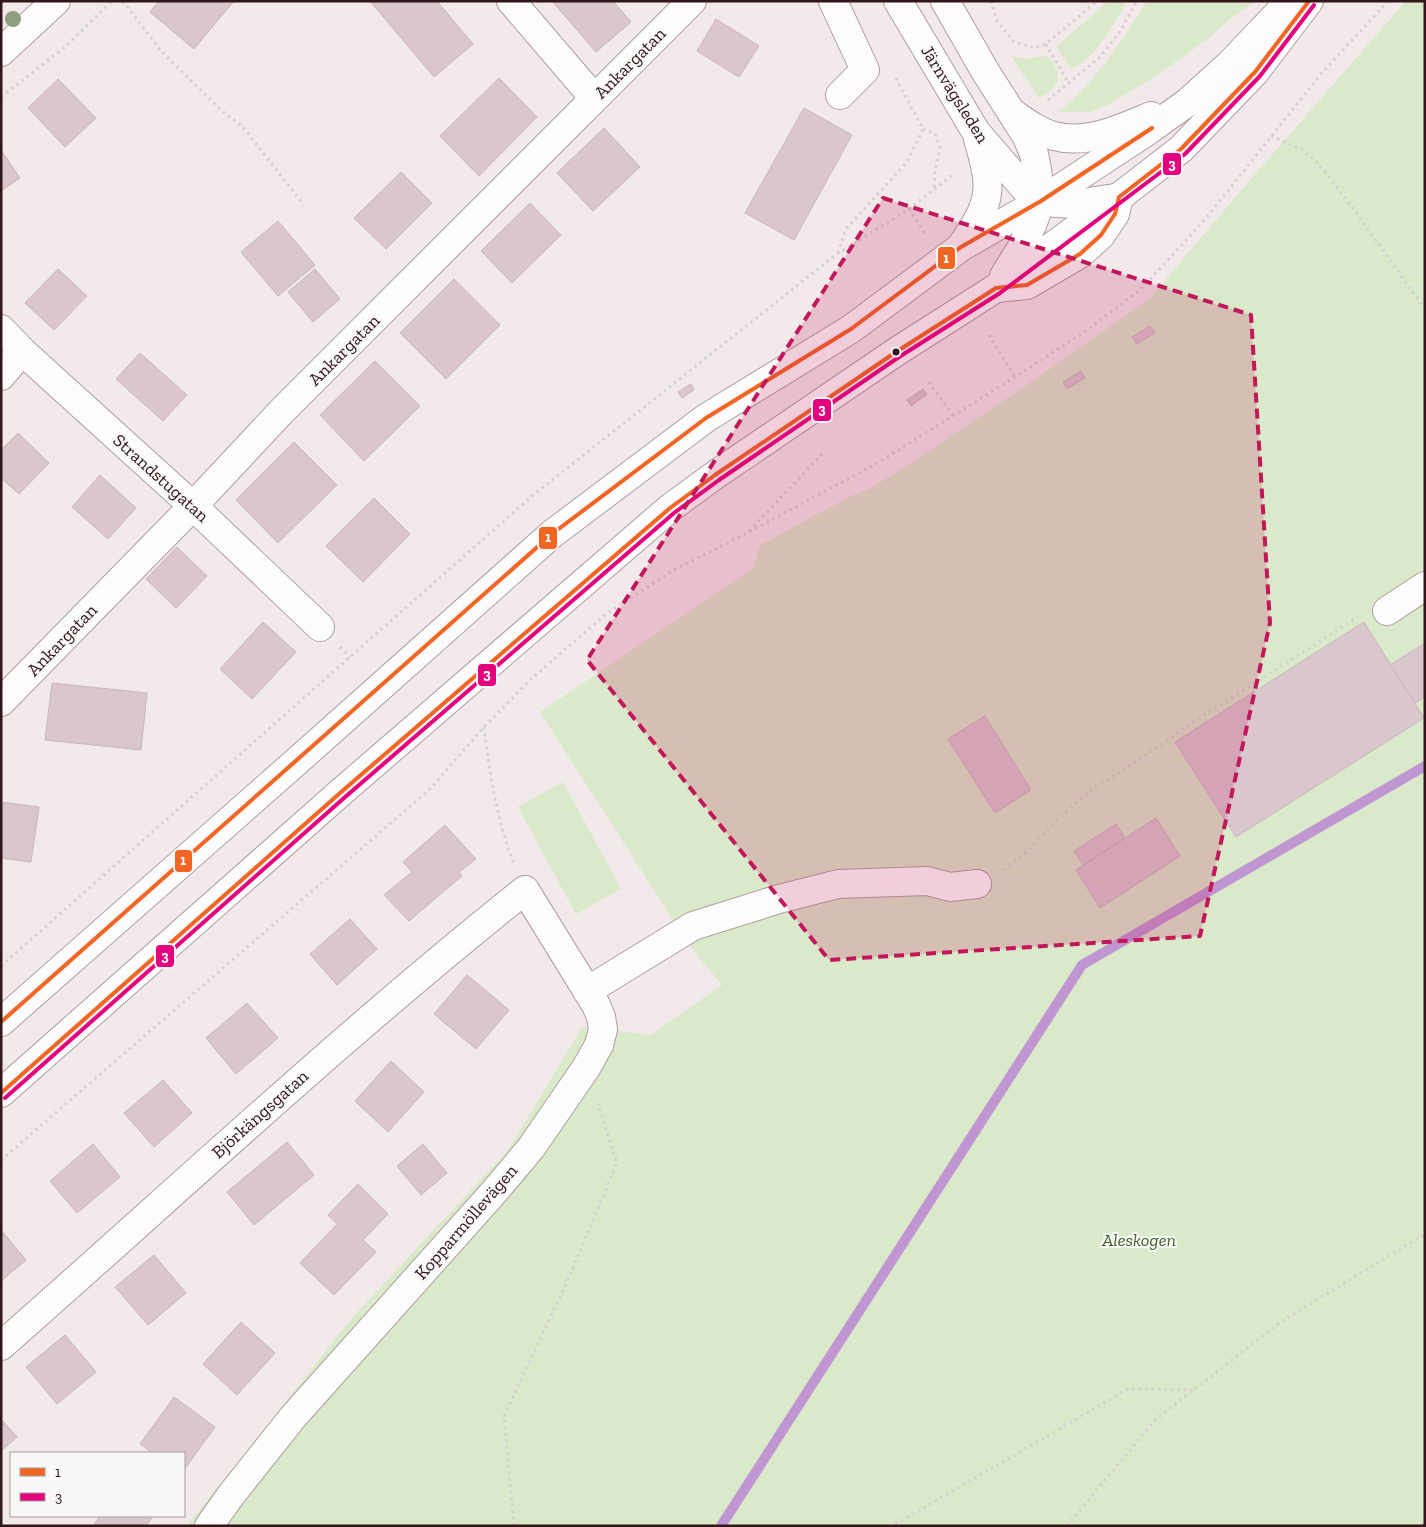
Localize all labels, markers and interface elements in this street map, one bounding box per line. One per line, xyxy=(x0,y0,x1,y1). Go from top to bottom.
street label: Ankargatan xyxy=(590,22,671,103)
street label: Järnvägsleden xyxy=(916,41,994,148)
line badge: 3 xyxy=(1162,152,1182,176)
text: 3 xyxy=(1168,156,1176,173)
line badge: 1 xyxy=(937,246,956,270)
text: 1 xyxy=(943,250,949,267)
street label: Ankargatan xyxy=(304,309,385,390)
unlabelled marker xyxy=(891,347,901,357)
line badge: 3 xyxy=(812,398,832,422)
text: 3 xyxy=(818,401,826,418)
street label: Strandstugatan xyxy=(108,429,214,527)
line badge: 1 xyxy=(538,526,558,550)
text: 1 xyxy=(545,529,551,546)
street label: Ankargatan xyxy=(22,599,102,681)
line badge: 3 xyxy=(477,663,497,687)
text: 3 xyxy=(483,666,491,683)
line badge: 1 xyxy=(174,849,193,873)
text: 1 xyxy=(180,852,186,869)
line badge: 3 xyxy=(155,944,175,968)
text: 3 xyxy=(161,948,169,965)
street label: Björkängsgatan xyxy=(207,1064,313,1163)
street label: Kopparmöllevägen xyxy=(410,1159,522,1284)
park label: Aleskogen xyxy=(1101,1229,1176,1251)
legend xyxy=(10,1452,185,1517)
text: 1 xyxy=(55,1463,61,1481)
text: 3 xyxy=(55,1488,62,1506)

